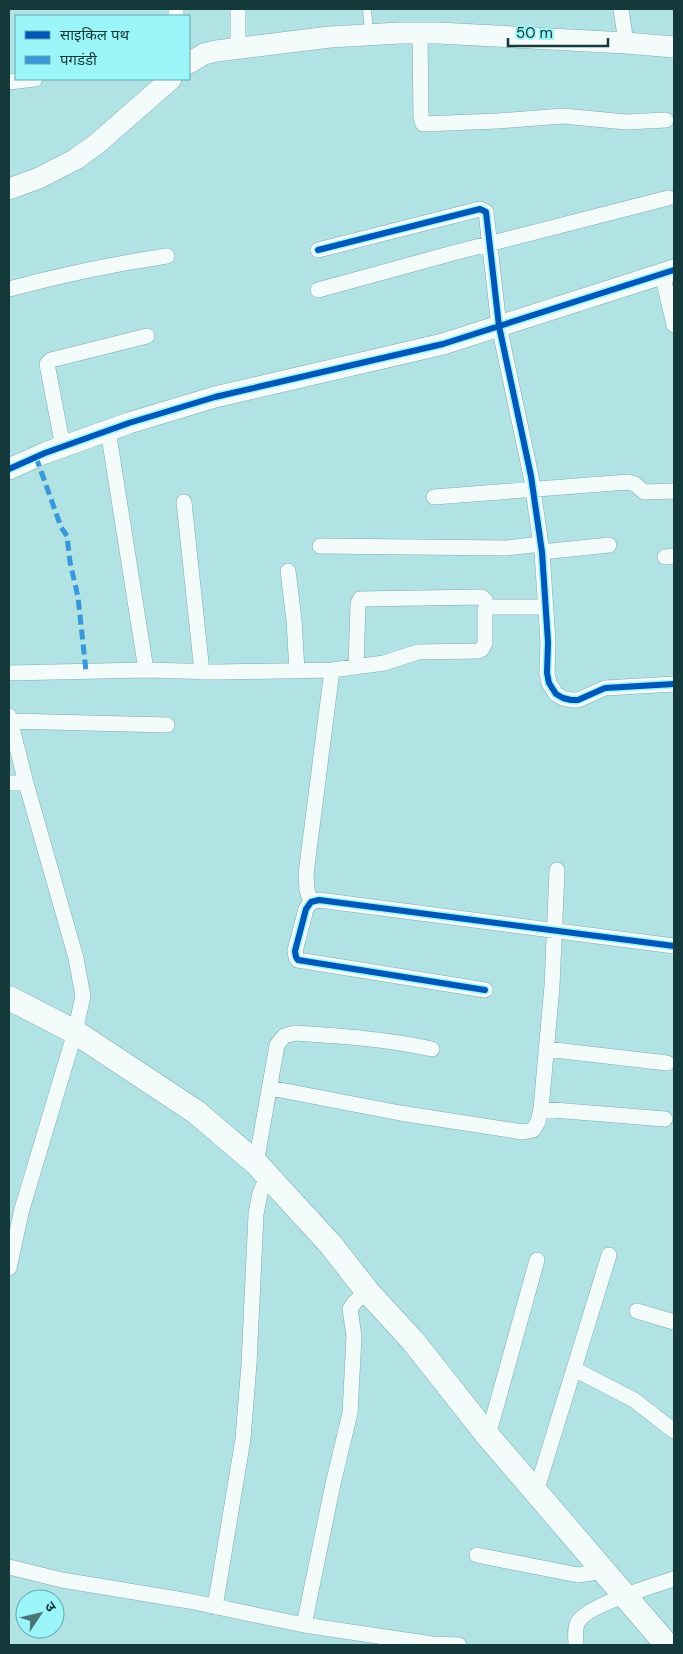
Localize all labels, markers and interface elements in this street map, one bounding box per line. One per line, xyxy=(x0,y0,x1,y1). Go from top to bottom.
legend xyxy=(15,15,190,80)
scale bar xyxy=(508,15,608,47)
text: 50 m xyxy=(516,23,553,43)
text: साइकिल पथ xyxy=(60,25,129,45)
text: पगडंडी xyxy=(60,50,98,70)
north arrow xyxy=(15,1589,65,1639)
text: उ xyxy=(41,1598,61,1616)

